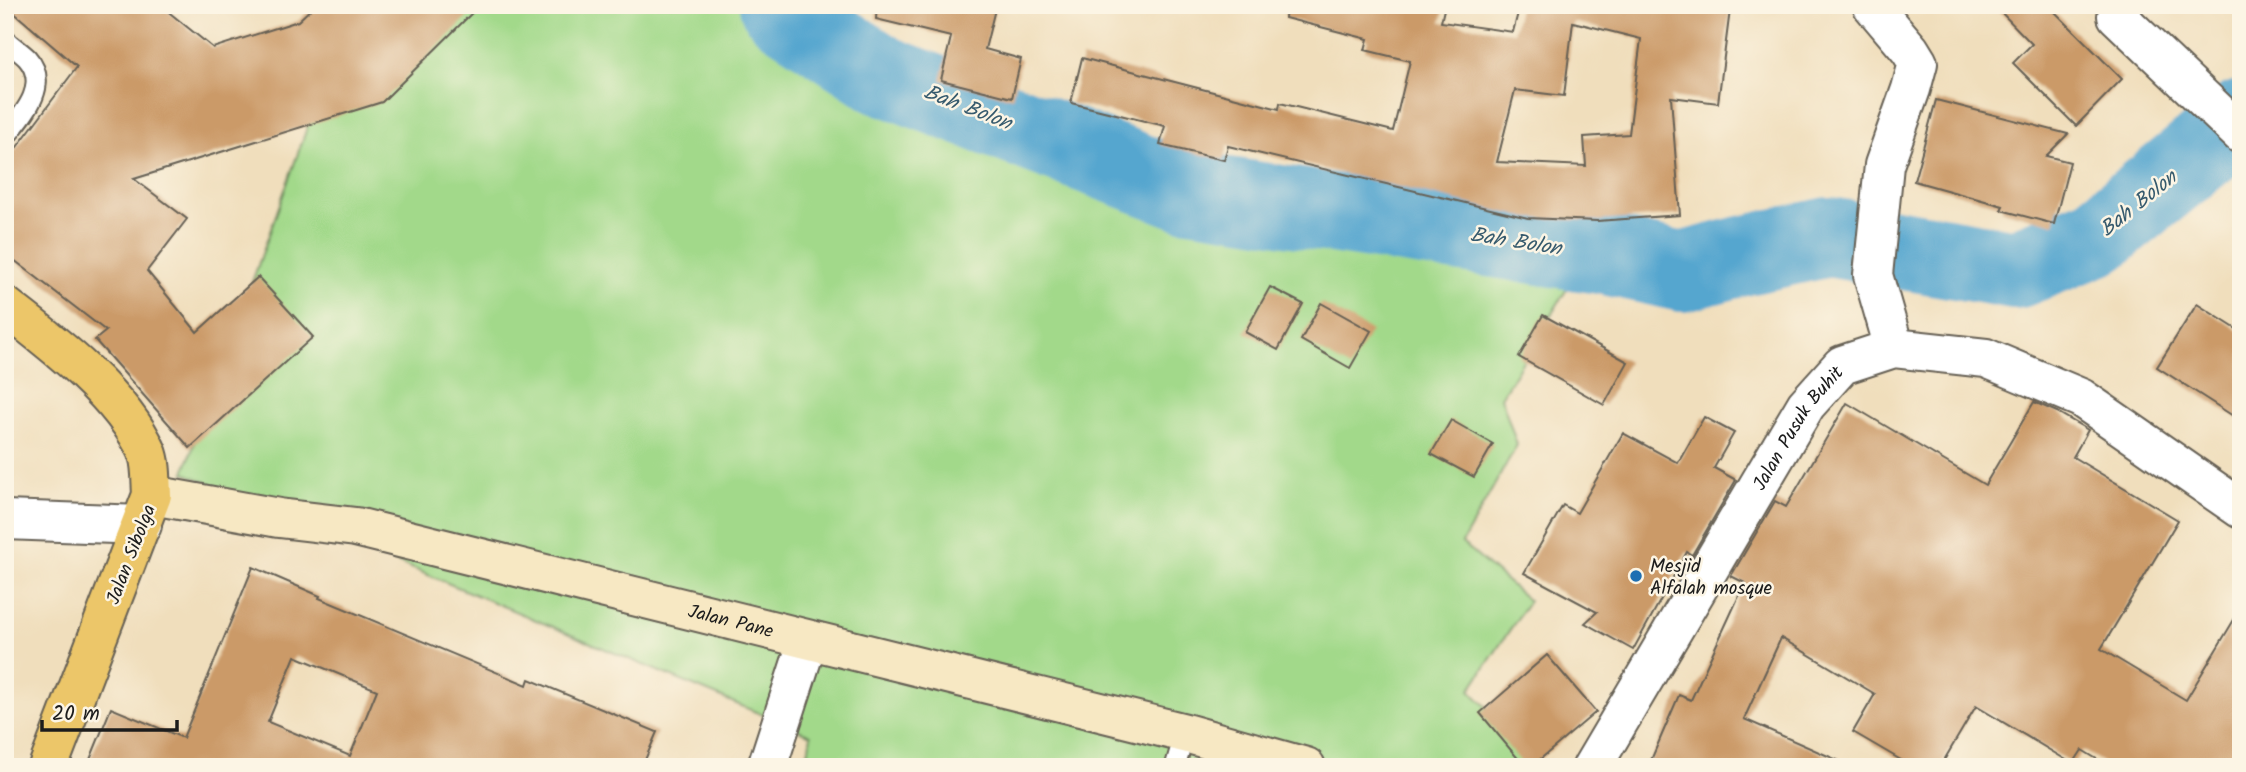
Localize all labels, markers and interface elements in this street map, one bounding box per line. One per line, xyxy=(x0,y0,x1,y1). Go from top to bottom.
water label: Bah Bolon xyxy=(919,77,1018,141)
water label: Bah Bolon xyxy=(2093,161,2186,246)
water label: Bah Bolon xyxy=(1468,219,1565,266)
street label: Jalan Pusuk Buhit xyxy=(1746,359,1852,497)
street label: Jalan Sibolga xyxy=(99,500,165,609)
place label: Mesjid Alfalah mosque xyxy=(1650,552,1773,604)
marker: Mesjid Alfalah mosque xyxy=(1628,568,1644,584)
street label: Jalan Pane xyxy=(685,597,777,647)
scale bar xyxy=(42,688,177,732)
text: 20 m xyxy=(52,698,100,731)

